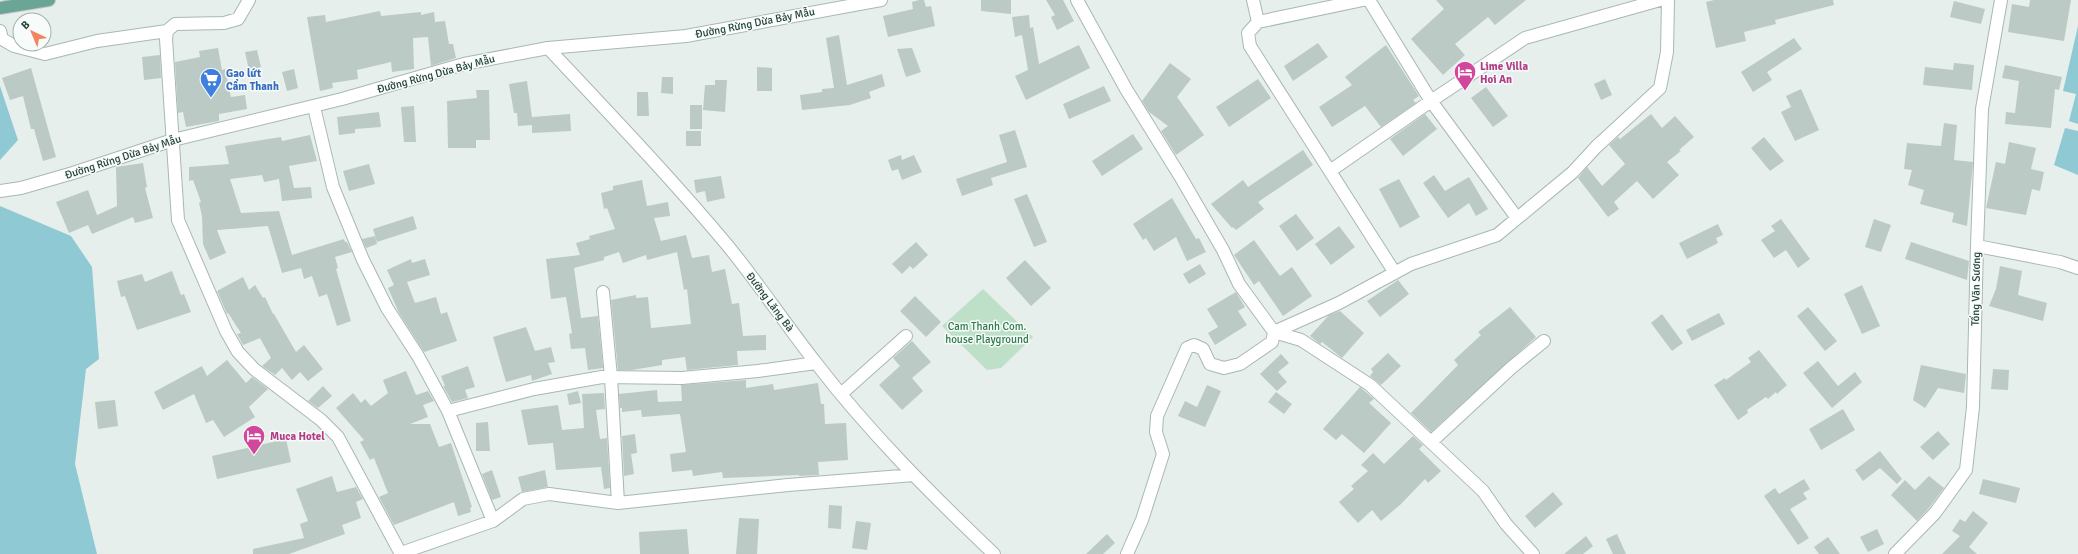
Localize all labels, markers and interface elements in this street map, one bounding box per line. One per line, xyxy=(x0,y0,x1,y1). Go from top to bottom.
street label: Đường Rừng Dừa Bảy Mẫu xyxy=(694,4,816,41)
north arrow xyxy=(12,12,52,52)
text: B xyxy=(18,18,33,32)
street label: Đường Rừng Dừa Bảy Mẫu xyxy=(375,51,496,96)
hotel icon: Lime Villa Hoi An xyxy=(1452,59,1478,92)
place label: Lime Villa Hoi An xyxy=(1480,60,1528,86)
supermarket icon: Gạo lứt Cẩm Thanh xyxy=(198,66,224,99)
place label: Gạo lứt Cẩm Thanh xyxy=(226,67,279,93)
street label: Đường Rừng Dừa Bảy Mẫu xyxy=(63,131,183,182)
street label: Tống Văn Sương xyxy=(1968,252,1983,326)
street label: Đường Lăng Bà xyxy=(743,270,797,335)
park label: Cam Thanh Com. house Playground xyxy=(945,320,1029,346)
hotel icon: Muca Hotel xyxy=(241,423,267,456)
place label: Muca Hotel xyxy=(270,430,325,443)

